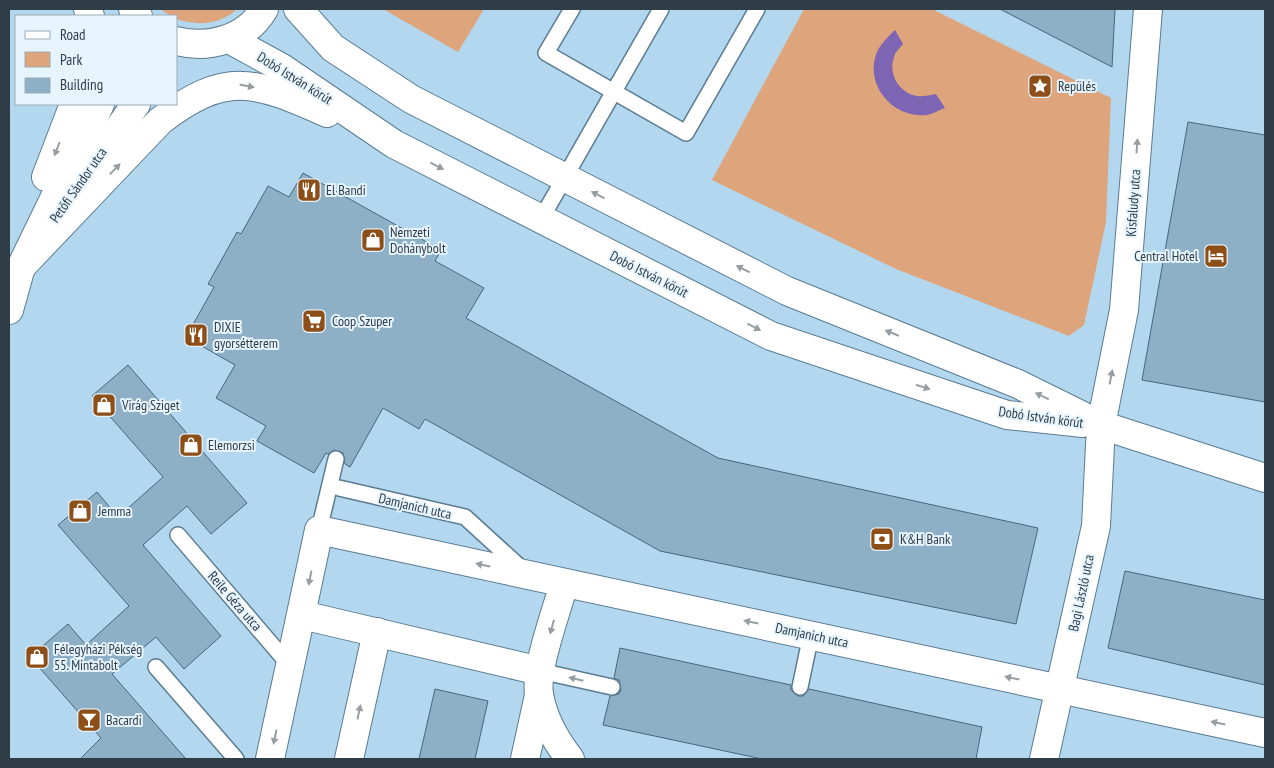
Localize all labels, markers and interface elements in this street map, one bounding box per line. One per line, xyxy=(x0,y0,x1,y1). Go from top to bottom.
legend xyxy=(15,15,178,105)
text: Road xyxy=(60,25,86,44)
street label: Dobó István körút xyxy=(254,48,336,108)
text: Park xyxy=(60,50,82,69)
place icon: Repülés xyxy=(1027,73,1053,99)
text: Building xyxy=(60,75,103,94)
place label: Repülés xyxy=(1058,77,1096,95)
one-way arrow xyxy=(239,83,255,91)
one-way arrow xyxy=(1133,138,1141,154)
one-way arrow xyxy=(53,142,61,157)
street label: Petőfi Sándor utca xyxy=(45,144,111,226)
one-way arrow xyxy=(430,162,445,170)
one-way arrow xyxy=(109,163,121,175)
street label: Kisfaludy utca xyxy=(1122,169,1144,237)
restaurant icon: El Bandi xyxy=(296,177,322,203)
place label: El Bandi xyxy=(326,181,366,199)
one-way arrow xyxy=(591,191,606,199)
place label: Nemzeti Dohánybolt xyxy=(390,223,446,257)
shop icon: Nemzeti Dohánybolt xyxy=(360,227,386,253)
hotel icon: Central Hotel xyxy=(1203,243,1229,269)
street label: Dobó István körút xyxy=(607,247,691,301)
place label: Central Hotel xyxy=(1134,247,1199,265)
one-way arrow xyxy=(736,265,750,273)
supermarket icon: Coop Szuper xyxy=(301,308,327,334)
place label: Coop Szuper xyxy=(332,312,392,330)
place label: DIXIE gyorsétterem xyxy=(214,318,278,352)
restaurant icon: DIXIE gyorsétterem xyxy=(183,322,209,348)
one-way arrow xyxy=(747,323,761,331)
one-way arrow xyxy=(885,329,899,337)
one-way arrow xyxy=(1107,369,1115,385)
one-way arrow xyxy=(916,384,931,391)
shop icon: Virág Sziget xyxy=(91,392,117,418)
one-way arrow xyxy=(1035,392,1049,400)
place label: Virág Sziget xyxy=(121,396,180,414)
street label: Dobó István körút xyxy=(997,402,1085,432)
shop icon: Elemorzsi xyxy=(178,432,204,458)
place label: Elemorzsi xyxy=(208,436,255,454)
street label: Damjanich utca xyxy=(377,489,453,523)
shop icon: Jemma xyxy=(67,498,93,524)
place label: Jemma xyxy=(97,502,131,520)
bank icon: K&H Bank xyxy=(869,526,895,552)
place label: K&H Bank xyxy=(900,530,951,548)
street label: Bagi László utca xyxy=(1064,553,1098,633)
one-way arrow xyxy=(475,561,491,569)
street label: Reile Géza utca xyxy=(204,567,266,635)
one-way arrow xyxy=(305,570,313,586)
one-way arrow xyxy=(743,618,758,626)
street label: Damjanich utca xyxy=(774,618,850,652)
one-way arrow xyxy=(548,619,556,634)
place label: Félegyházi Pékség 55. Mintabolt xyxy=(54,640,142,674)
shop icon: Félegyházi Pékség 55. Mintabolt xyxy=(24,644,50,670)
one-way arrow xyxy=(1005,674,1020,682)
one-way arrow xyxy=(569,675,584,683)
one-way arrow xyxy=(355,704,363,719)
bar icon: Bacardi xyxy=(76,707,102,733)
place label: Bacardi xyxy=(106,711,142,729)
one-way arrow xyxy=(1210,719,1225,727)
one-way arrow xyxy=(271,729,279,744)

